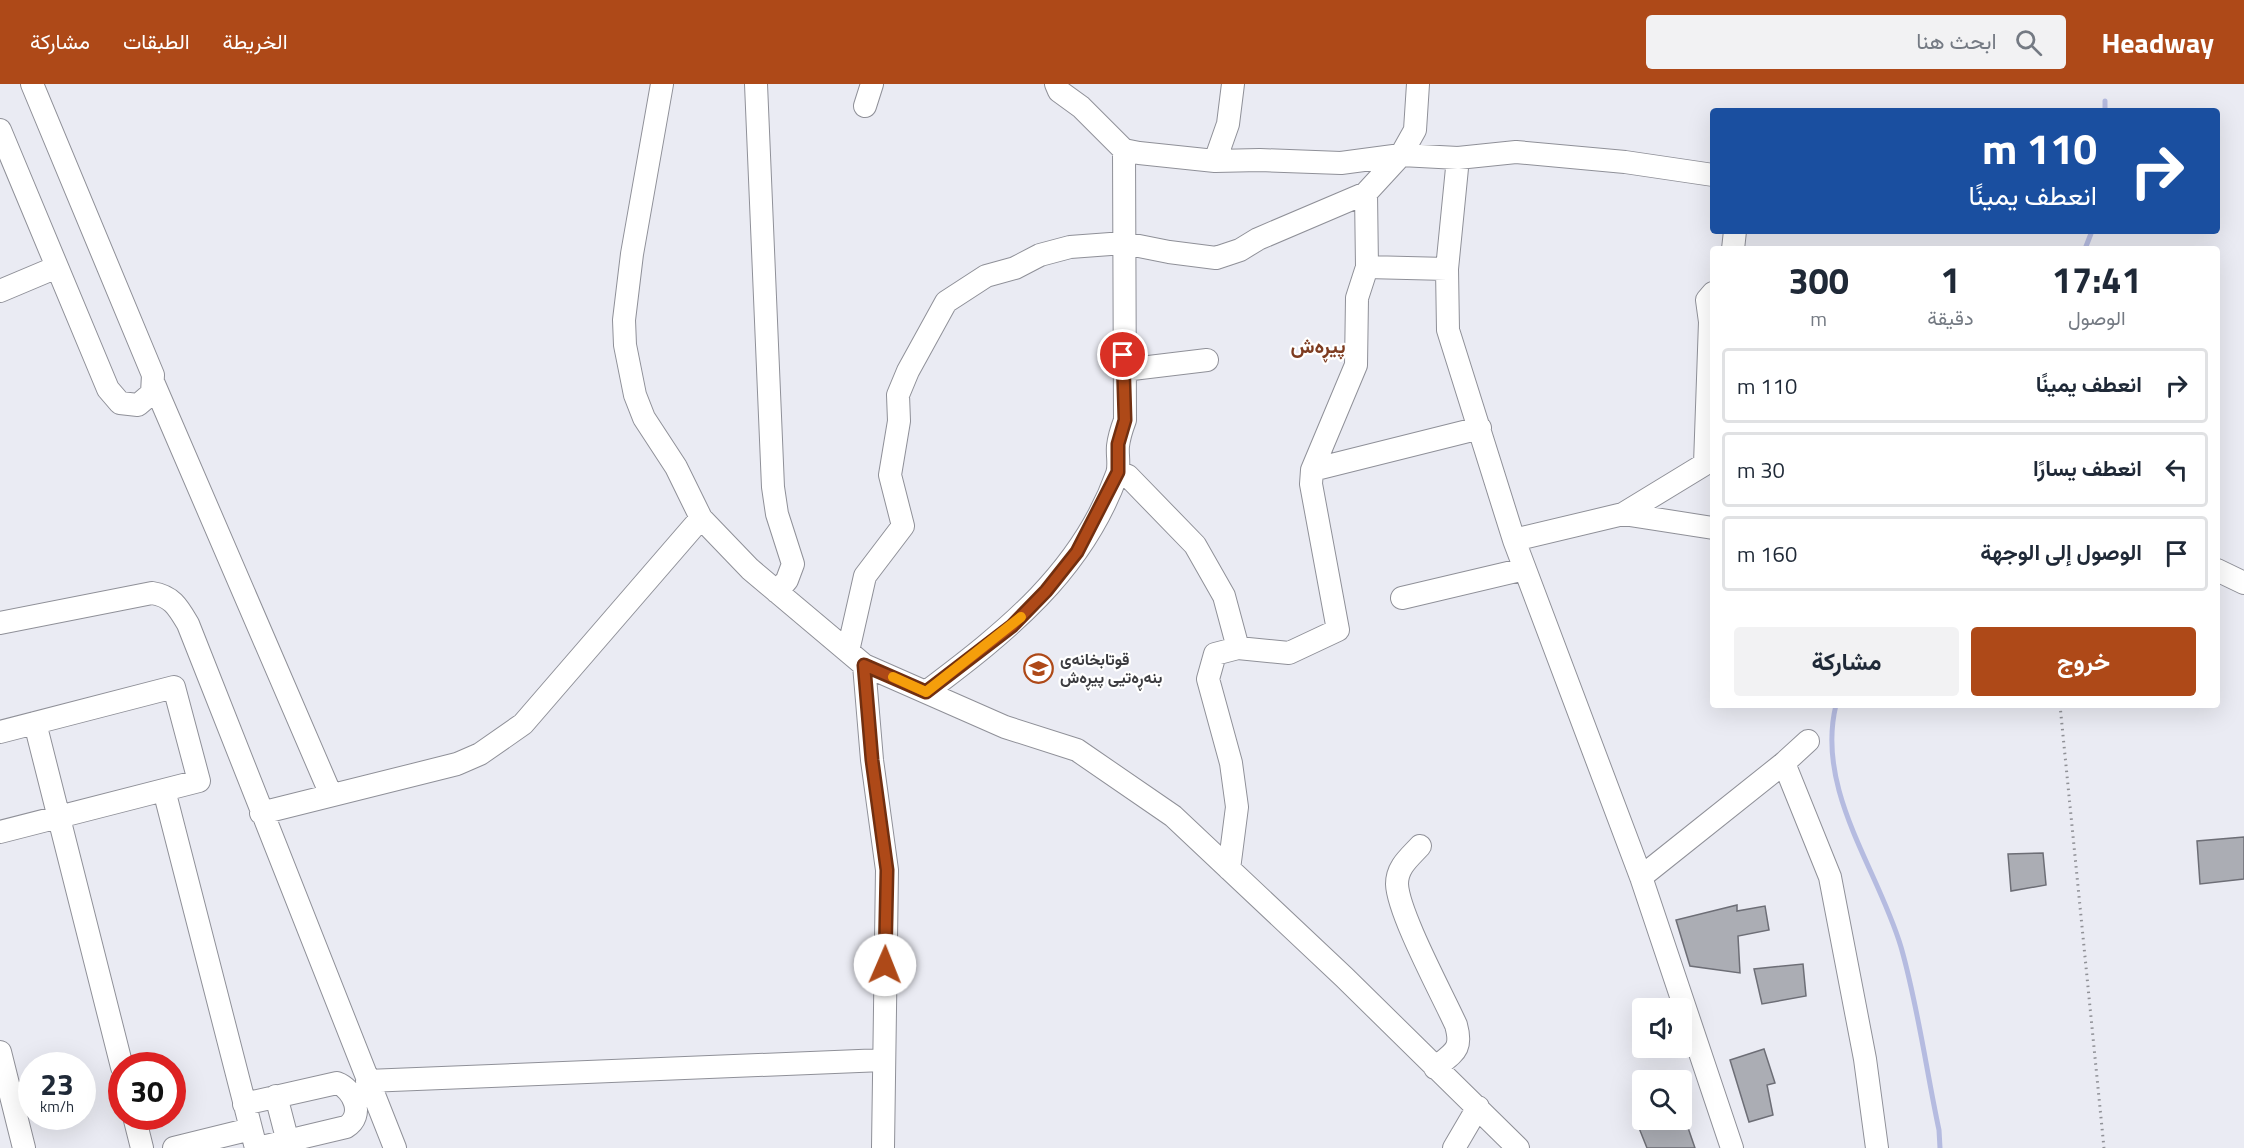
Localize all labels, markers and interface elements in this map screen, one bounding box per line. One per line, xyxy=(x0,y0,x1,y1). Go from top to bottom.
search box xyxy=(1646,15,2066,69)
text: Headway xyxy=(2102,21,2214,64)
text: ابحث هنا xyxy=(1916,24,1997,58)
text: مشاركة xyxy=(30,25,90,57)
text: الطبقات xyxy=(123,25,190,57)
text: الخريطة xyxy=(223,25,288,57)
icon: search xyxy=(2012,26,2045,59)
text: 110 m xyxy=(1982,116,2097,180)
icon: right xyxy=(2118,132,2196,210)
text: انعطف يمينًا xyxy=(1968,174,2097,215)
text: 1 xyxy=(1940,252,1960,307)
text: 17:41 xyxy=(2052,252,2142,307)
text: 300 xyxy=(1788,253,1849,308)
text: دقيقة xyxy=(1927,302,1973,333)
text: الوصول xyxy=(2068,302,2126,333)
text: m xyxy=(1810,303,1827,334)
pin xyxy=(1097,329,1148,380)
district label: پیڕەش xyxy=(1290,330,1346,363)
icon: arrive xyxy=(1106,338,1139,371)
text: انعطف يمينًا xyxy=(2036,367,2142,401)
text: 110 m xyxy=(1737,369,1797,403)
icon: right xyxy=(2160,369,2193,402)
text: انعطف يسارًا xyxy=(2033,451,2142,485)
text: 30 m xyxy=(1737,453,1785,487)
icon: left xyxy=(2160,453,2193,486)
text: الوصول إلى الوجهة xyxy=(1980,535,2142,569)
text: 160 m xyxy=(1737,537,1797,571)
icon: arrive xyxy=(2160,537,2193,570)
button: مشاركة xyxy=(1734,627,1959,696)
button: خروج xyxy=(1971,627,2196,696)
place label: قوتابخانەی بنەڕەتیی پیڕەش xyxy=(1060,647,1162,691)
school or university icon: قوتابخانەی بنەڕەتیی پیڕەش xyxy=(1023,652,1055,684)
position arrow xyxy=(853,933,917,997)
map controls xyxy=(1632,998,1692,1130)
button: sound xyxy=(1632,998,1692,1058)
speed limit sign: 30 xyxy=(108,1052,186,1130)
text: 23 xyxy=(40,1061,74,1107)
button: search xyxy=(1632,1070,1692,1130)
text: km/h xyxy=(40,1095,74,1118)

